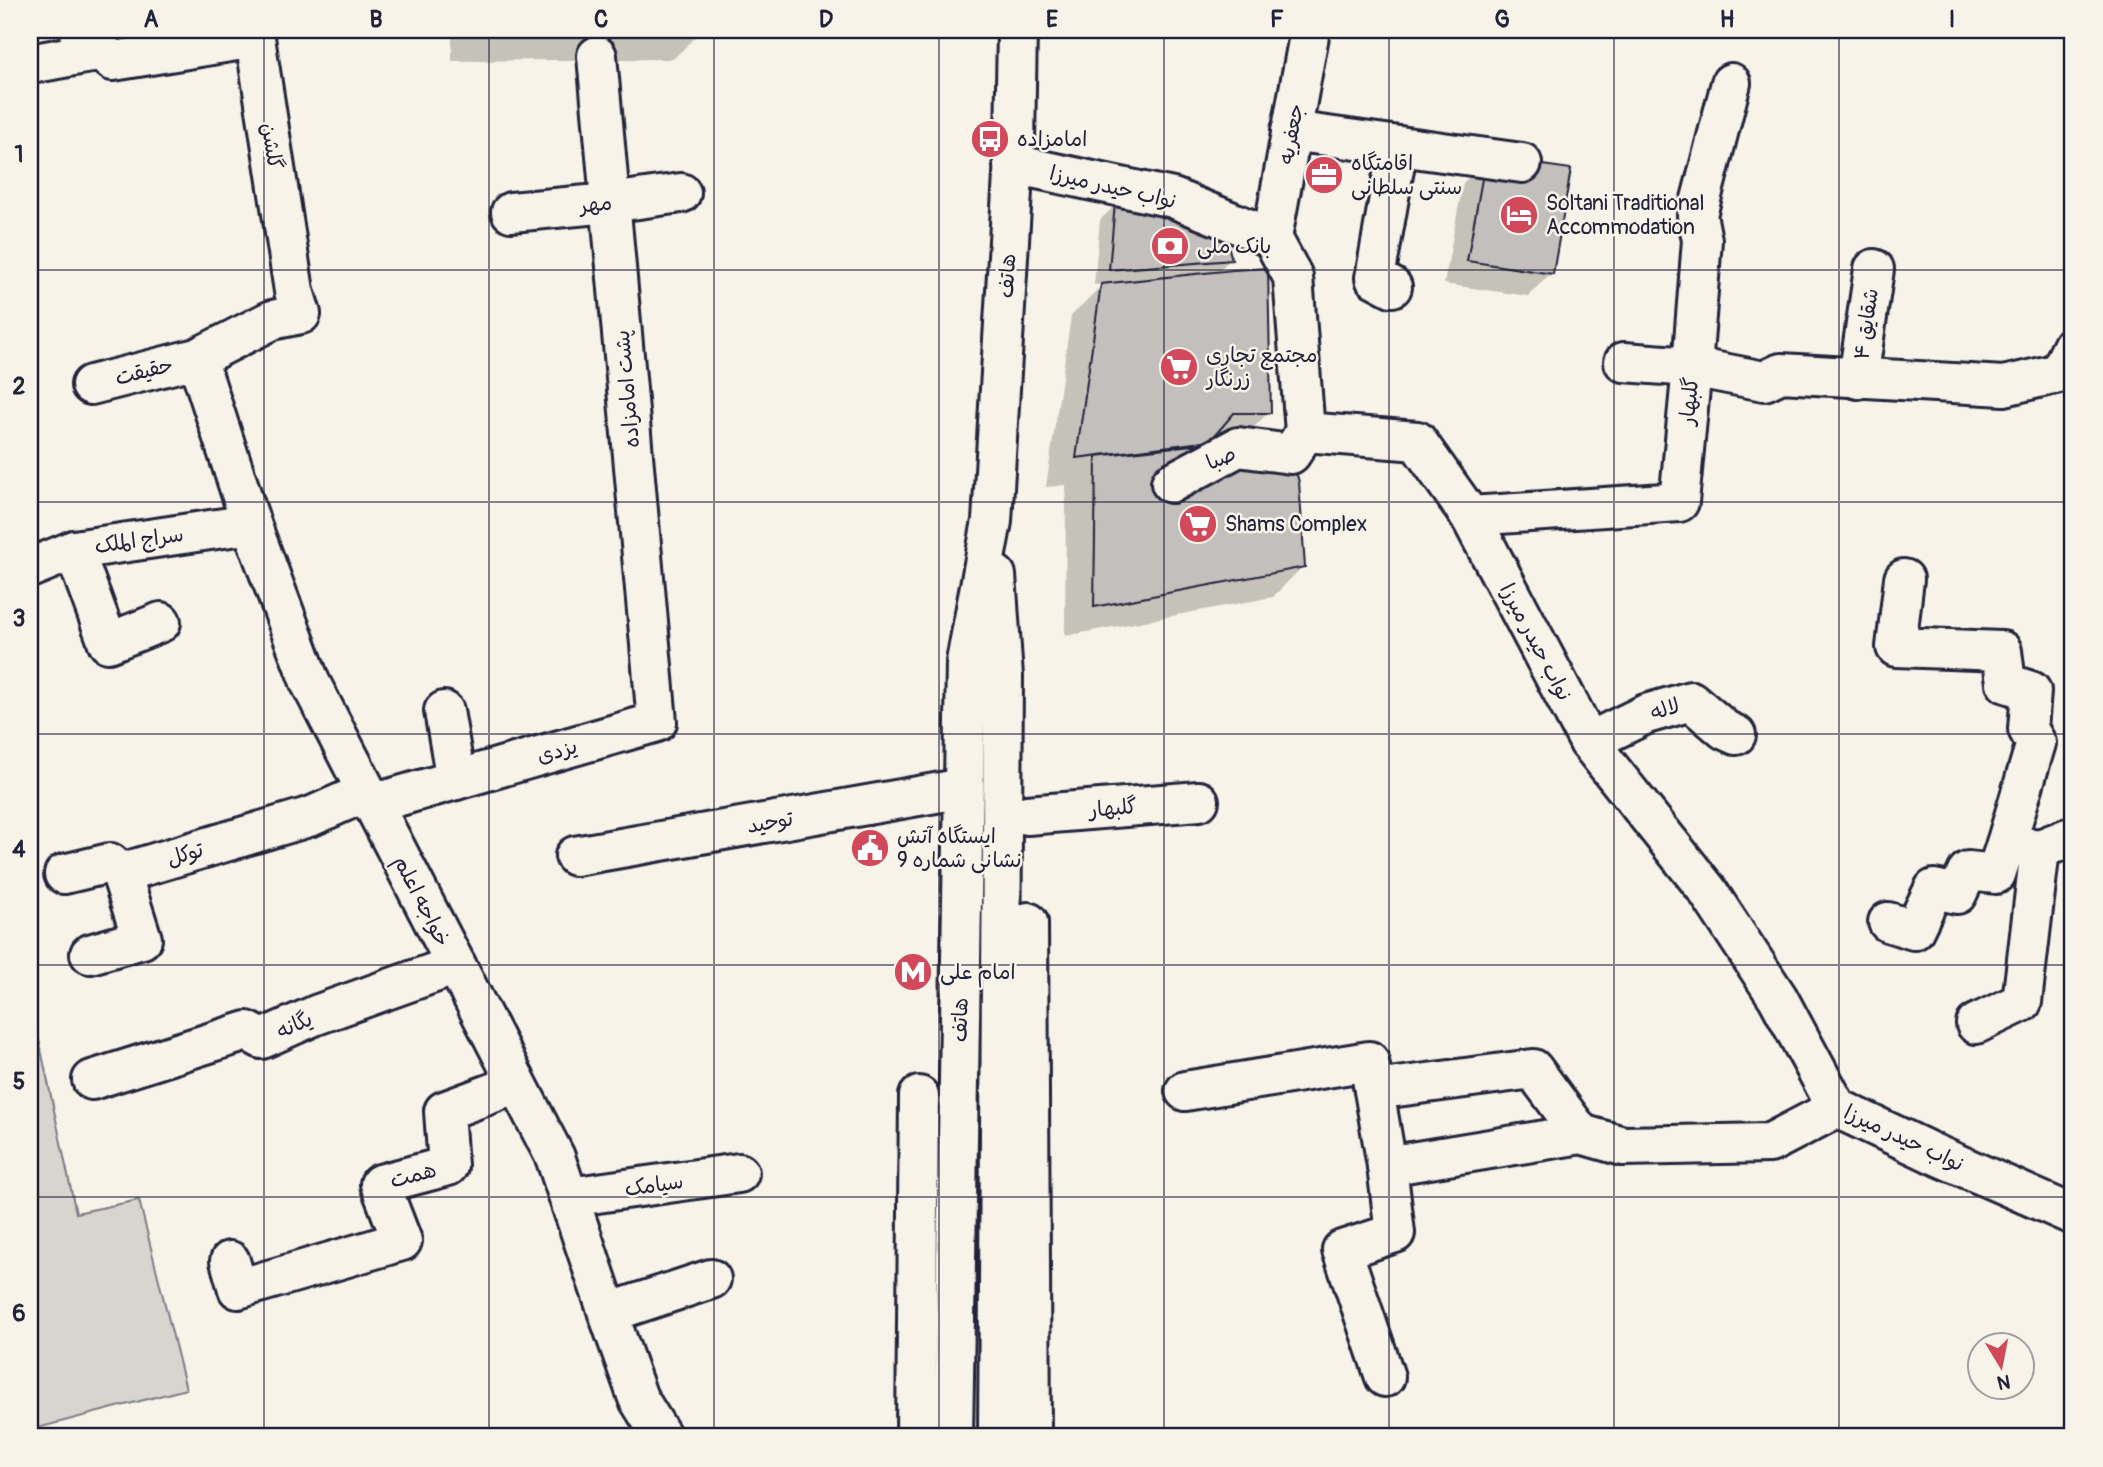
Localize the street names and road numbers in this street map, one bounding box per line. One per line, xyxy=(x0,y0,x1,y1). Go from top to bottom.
street label: جعفریه xyxy=(1273,102,1310,166)
street label: گلشن xyxy=(255,121,289,171)
street label: نواب حیدر میرزا xyxy=(1047,160,1179,215)
street label: مهر xyxy=(577,189,613,220)
street label: هاتف xyxy=(993,253,1022,299)
street label: شقایق ۴ xyxy=(1848,287,1885,362)
street label: پشت امامزاده xyxy=(609,329,646,449)
street label: حقیقت xyxy=(112,351,176,392)
street label: گلبهار xyxy=(1673,376,1705,428)
street label: صبا xyxy=(1202,440,1240,477)
street label: سراج الملک xyxy=(93,521,185,560)
street label: نواب حیدر میرزا xyxy=(1493,579,1578,706)
street label: لاله xyxy=(1647,692,1683,727)
street label: یزدی xyxy=(534,733,581,770)
street label: گلبهار xyxy=(1086,793,1138,824)
street label: توحید xyxy=(745,805,796,840)
street label: توکل xyxy=(164,836,207,873)
street label: خواجه اعلم xyxy=(385,851,456,952)
street label: هاتف xyxy=(947,998,974,1042)
street label: یگانه xyxy=(272,1006,317,1045)
street label: نواب حیدر میرزا xyxy=(1840,1099,1968,1178)
street label: همت xyxy=(387,1156,439,1195)
street label: سیامک xyxy=(623,1168,685,1203)

